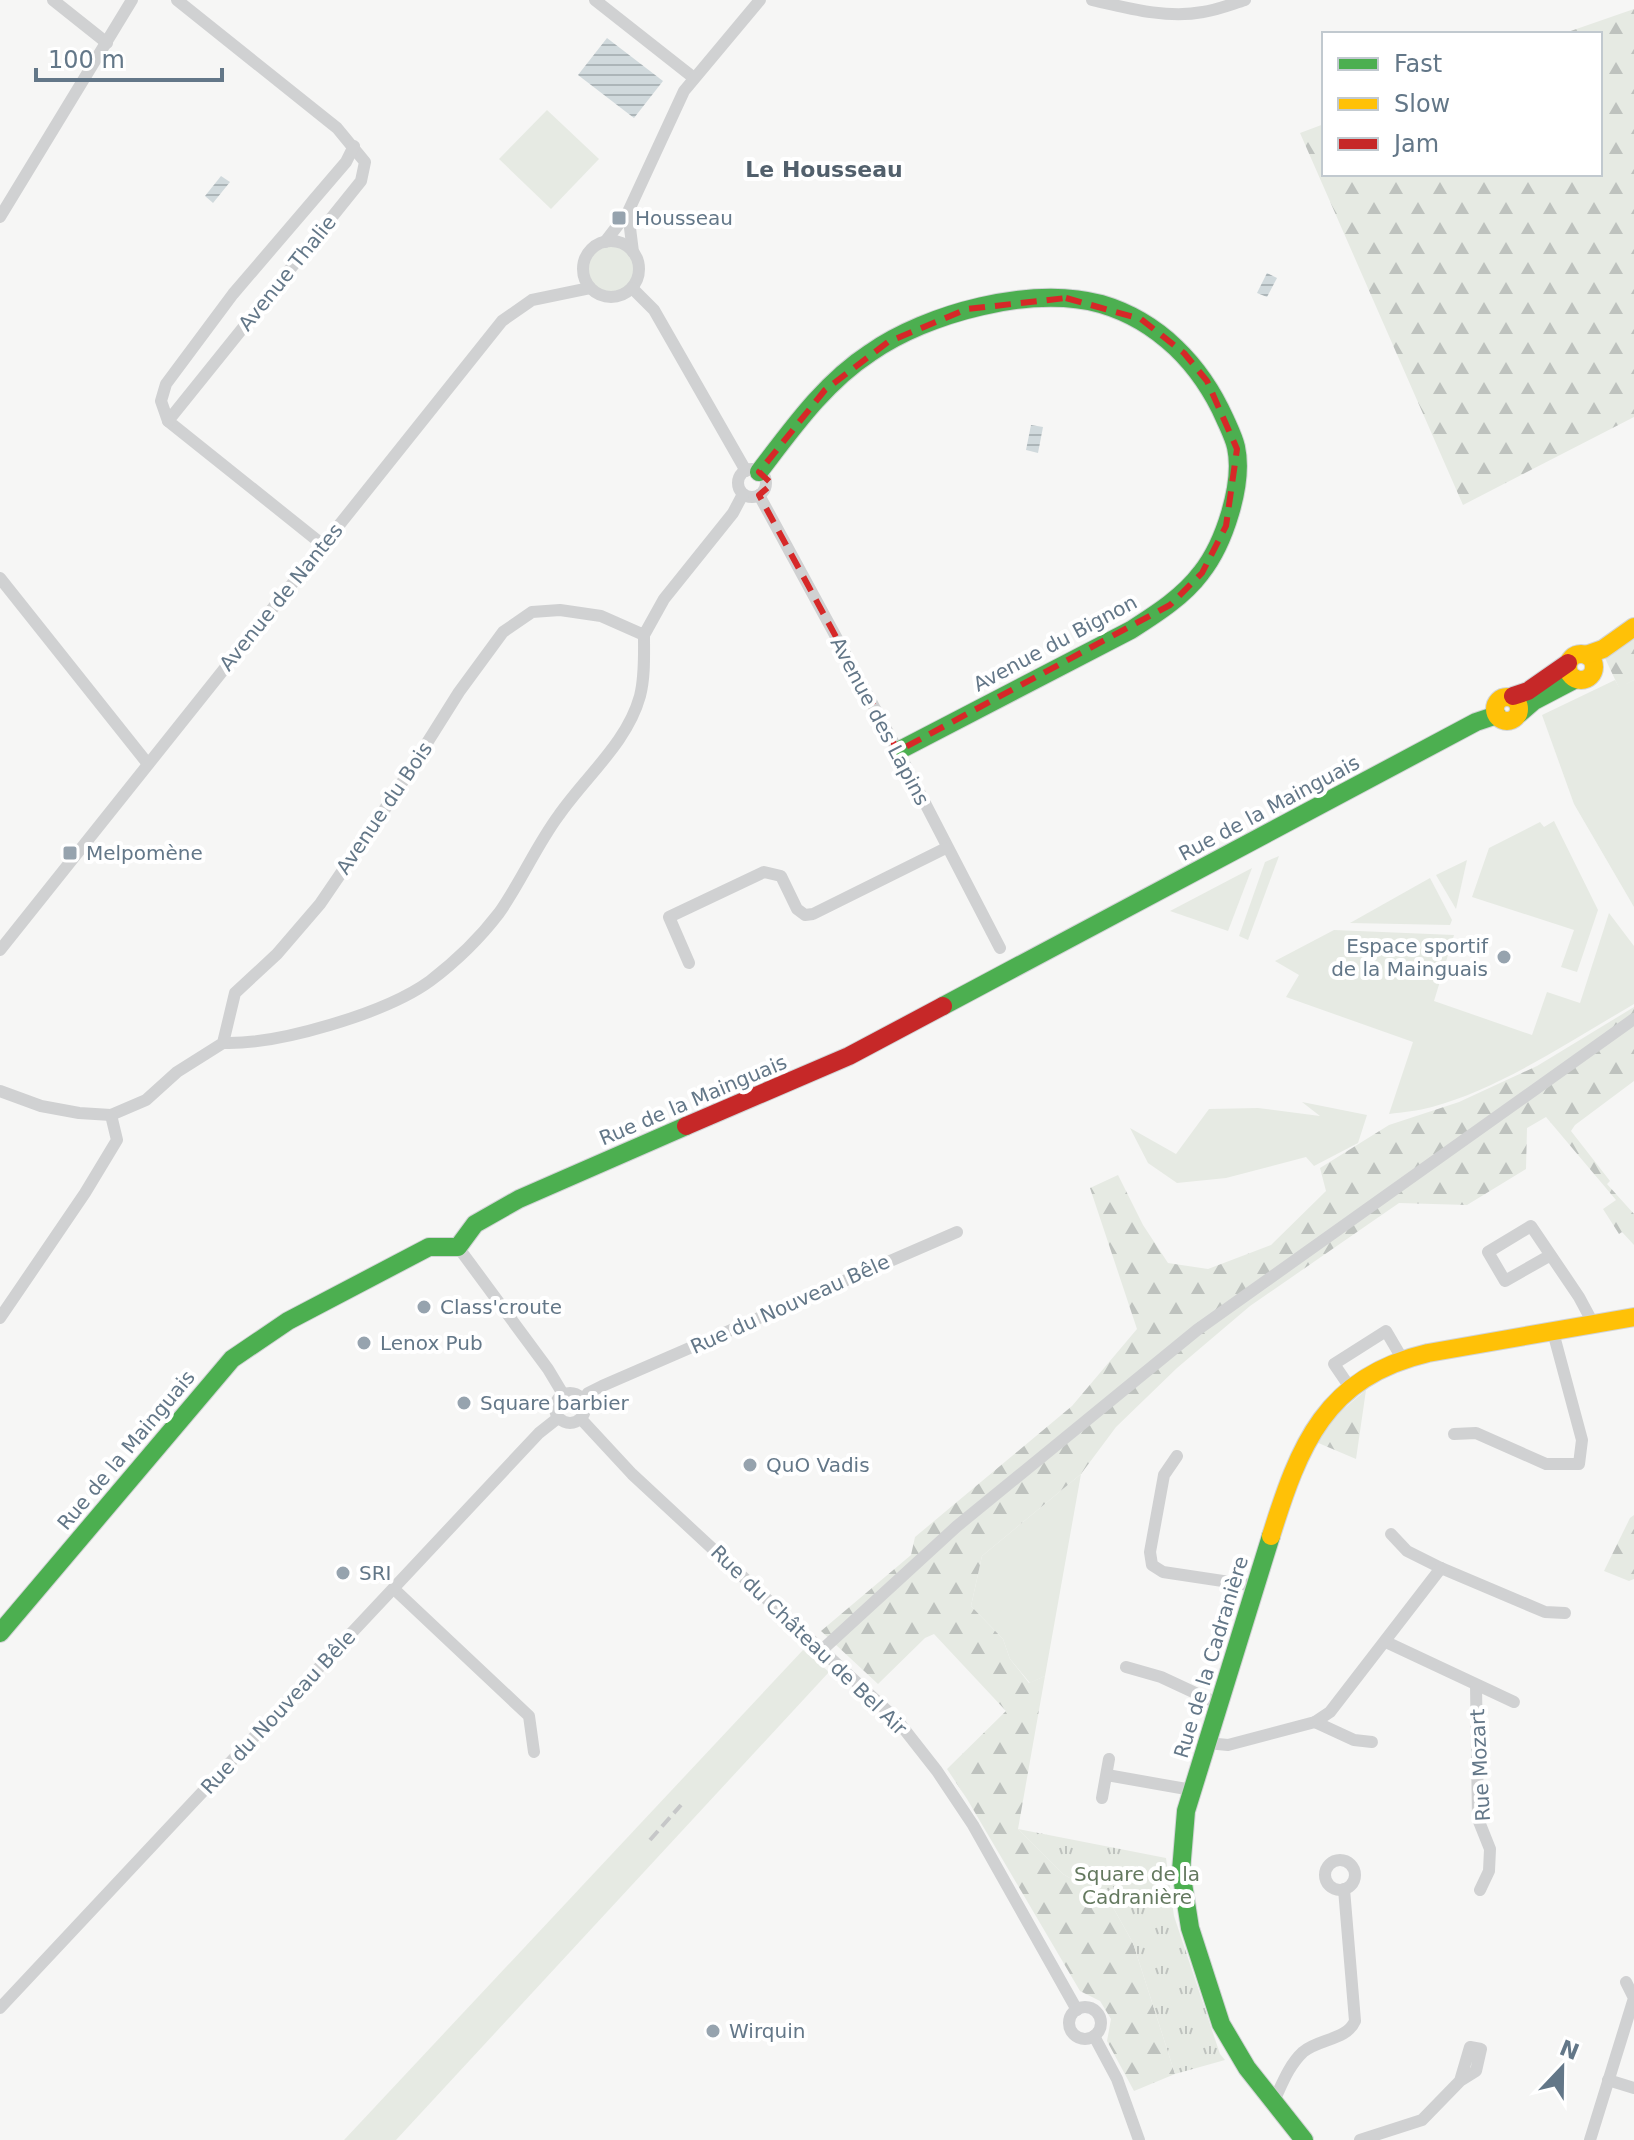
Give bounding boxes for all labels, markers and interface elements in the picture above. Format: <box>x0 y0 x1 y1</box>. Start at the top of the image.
scale bar <box>36 32 222 82</box>
legend <box>1322 32 1602 176</box>
text: 100 m <box>48 46 125 74</box>
text: Fast <box>1394 50 1442 78</box>
text: Slow <box>1394 90 1450 118</box>
text: Jam <box>1392 130 1439 158</box>
district label: Le Housseau <box>745 157 903 182</box>
place label: Housseau <box>635 206 733 230</box>
marker: Housseau <box>610 209 628 227</box>
street label: Avenue Thalie <box>233 211 341 335</box>
street label: Avenue de Nantes <box>214 519 348 675</box>
street label: Avenue du Bignon <box>969 590 1141 696</box>
street label: Avenue des Lapins <box>825 633 935 809</box>
street label: Avenue du Bois <box>331 737 437 879</box>
street label: Rue de la Mainguais <box>1175 750 1363 866</box>
place label: Melpomène <box>86 841 203 865</box>
marker: Melpomène <box>61 844 79 862</box>
place label: Espace sportif de la Mainguais <box>1331 934 1489 981</box>
marker: Espace sportif de la Mainguais <box>1495 948 1513 966</box>
street label: Rue de la Mainguais <box>596 1050 790 1150</box>
street label: Rue du Nouveau Bêle <box>687 1249 893 1359</box>
place label: Class'croute <box>440 1295 562 1319</box>
marker: Class'croute <box>415 1298 433 1316</box>
place label: Lenox Pub <box>380 1331 483 1355</box>
marker: Lenox Pub <box>355 1334 373 1352</box>
street label: Rue de la Mainguais <box>52 1365 200 1535</box>
place label: Square barbier <box>480 1391 629 1415</box>
marker: Square barbier <box>455 1394 473 1412</box>
place label: QuO Vadis <box>766 1453 870 1477</box>
marker: QuO Vadis <box>741 1456 759 1474</box>
street label: Rue du Château de Bel Air <box>706 1540 913 1741</box>
street label: Rue de la Cadranière <box>1169 1553 1253 1761</box>
place label: SRI <box>359 1561 392 1585</box>
marker: SRI <box>334 1564 352 1582</box>
street label: Rue du Nouveau Bêle <box>196 1625 360 1799</box>
street label: Rue Mozart <box>1465 1708 1495 1822</box>
park label: Square de la Cadranière <box>1074 1862 1200 1909</box>
place label: Wirquin <box>729 2019 805 2043</box>
marker: Wirquin <box>704 2022 722 2040</box>
north arrow <box>1522 2028 1602 2108</box>
text: N <box>1556 2035 1583 2065</box>

